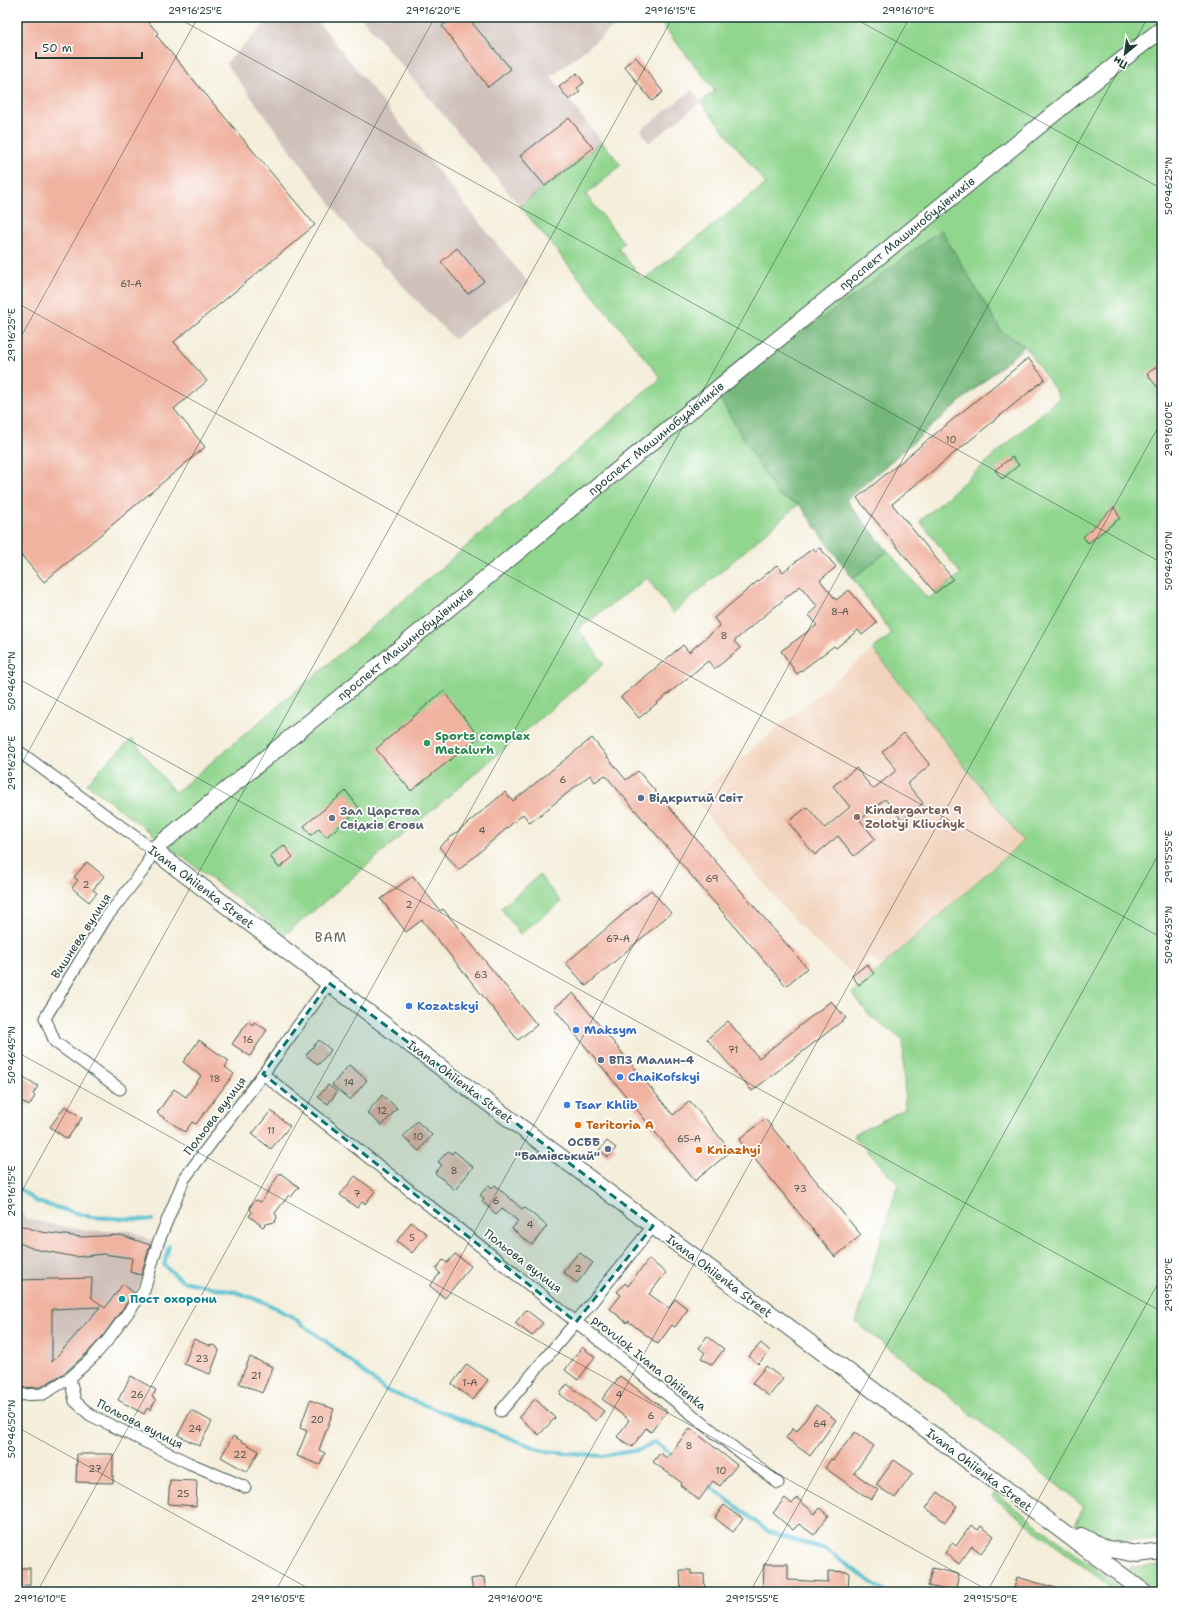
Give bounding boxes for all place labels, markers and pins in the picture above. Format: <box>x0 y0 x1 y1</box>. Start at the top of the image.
place label: Sports complex Metalurh <box>435 728 530 758</box>
marker: Sports complex Metalurh <box>422 738 432 748</box>
place label: Відкритий Світ <box>649 790 744 806</box>
marker: Відкритий Світ <box>636 793 646 803</box>
place label: Kindergarten 9 Zolotyi Kliuchyk <box>865 802 965 832</box>
place label: Зал Царства Свідків Єгови <box>340 803 424 833</box>
marker: Kindergarten 9 Zolotyi Kliuchyk <box>852 812 862 822</box>
marker: Зал Царства Свідків Єгови <box>327 813 337 823</box>
place label: Kozatskyi <box>417 998 479 1014</box>
marker: Kozatskyi <box>404 1001 414 1011</box>
place label: Maksym <box>584 1022 637 1038</box>
marker: Maksym <box>571 1025 581 1035</box>
place label: ВПЗ Малин-4 <box>609 1052 695 1068</box>
marker: ВПЗ Малин-4 <box>596 1055 606 1065</box>
place label: ChaiKofskyi <box>628 1069 700 1085</box>
marker: ChaiKofskyi <box>615 1072 625 1082</box>
place label: Tsar Khlib <box>575 1097 637 1113</box>
marker: Tsar Khlib <box>562 1100 572 1110</box>
place label: Teritoria A <box>586 1117 654 1133</box>
marker: Teritoria A <box>573 1120 583 1130</box>
place label: ОСББ "Бамівський" <box>515 1134 600 1164</box>
place label: Kniazhyi <box>707 1142 761 1158</box>
marker: ОСББ "Бамівський" <box>603 1144 613 1154</box>
marker: Kniazhyi <box>694 1145 704 1155</box>
place label: Пост охорони <box>130 1291 217 1307</box>
marker: Пост охорони <box>117 1294 127 1304</box>

